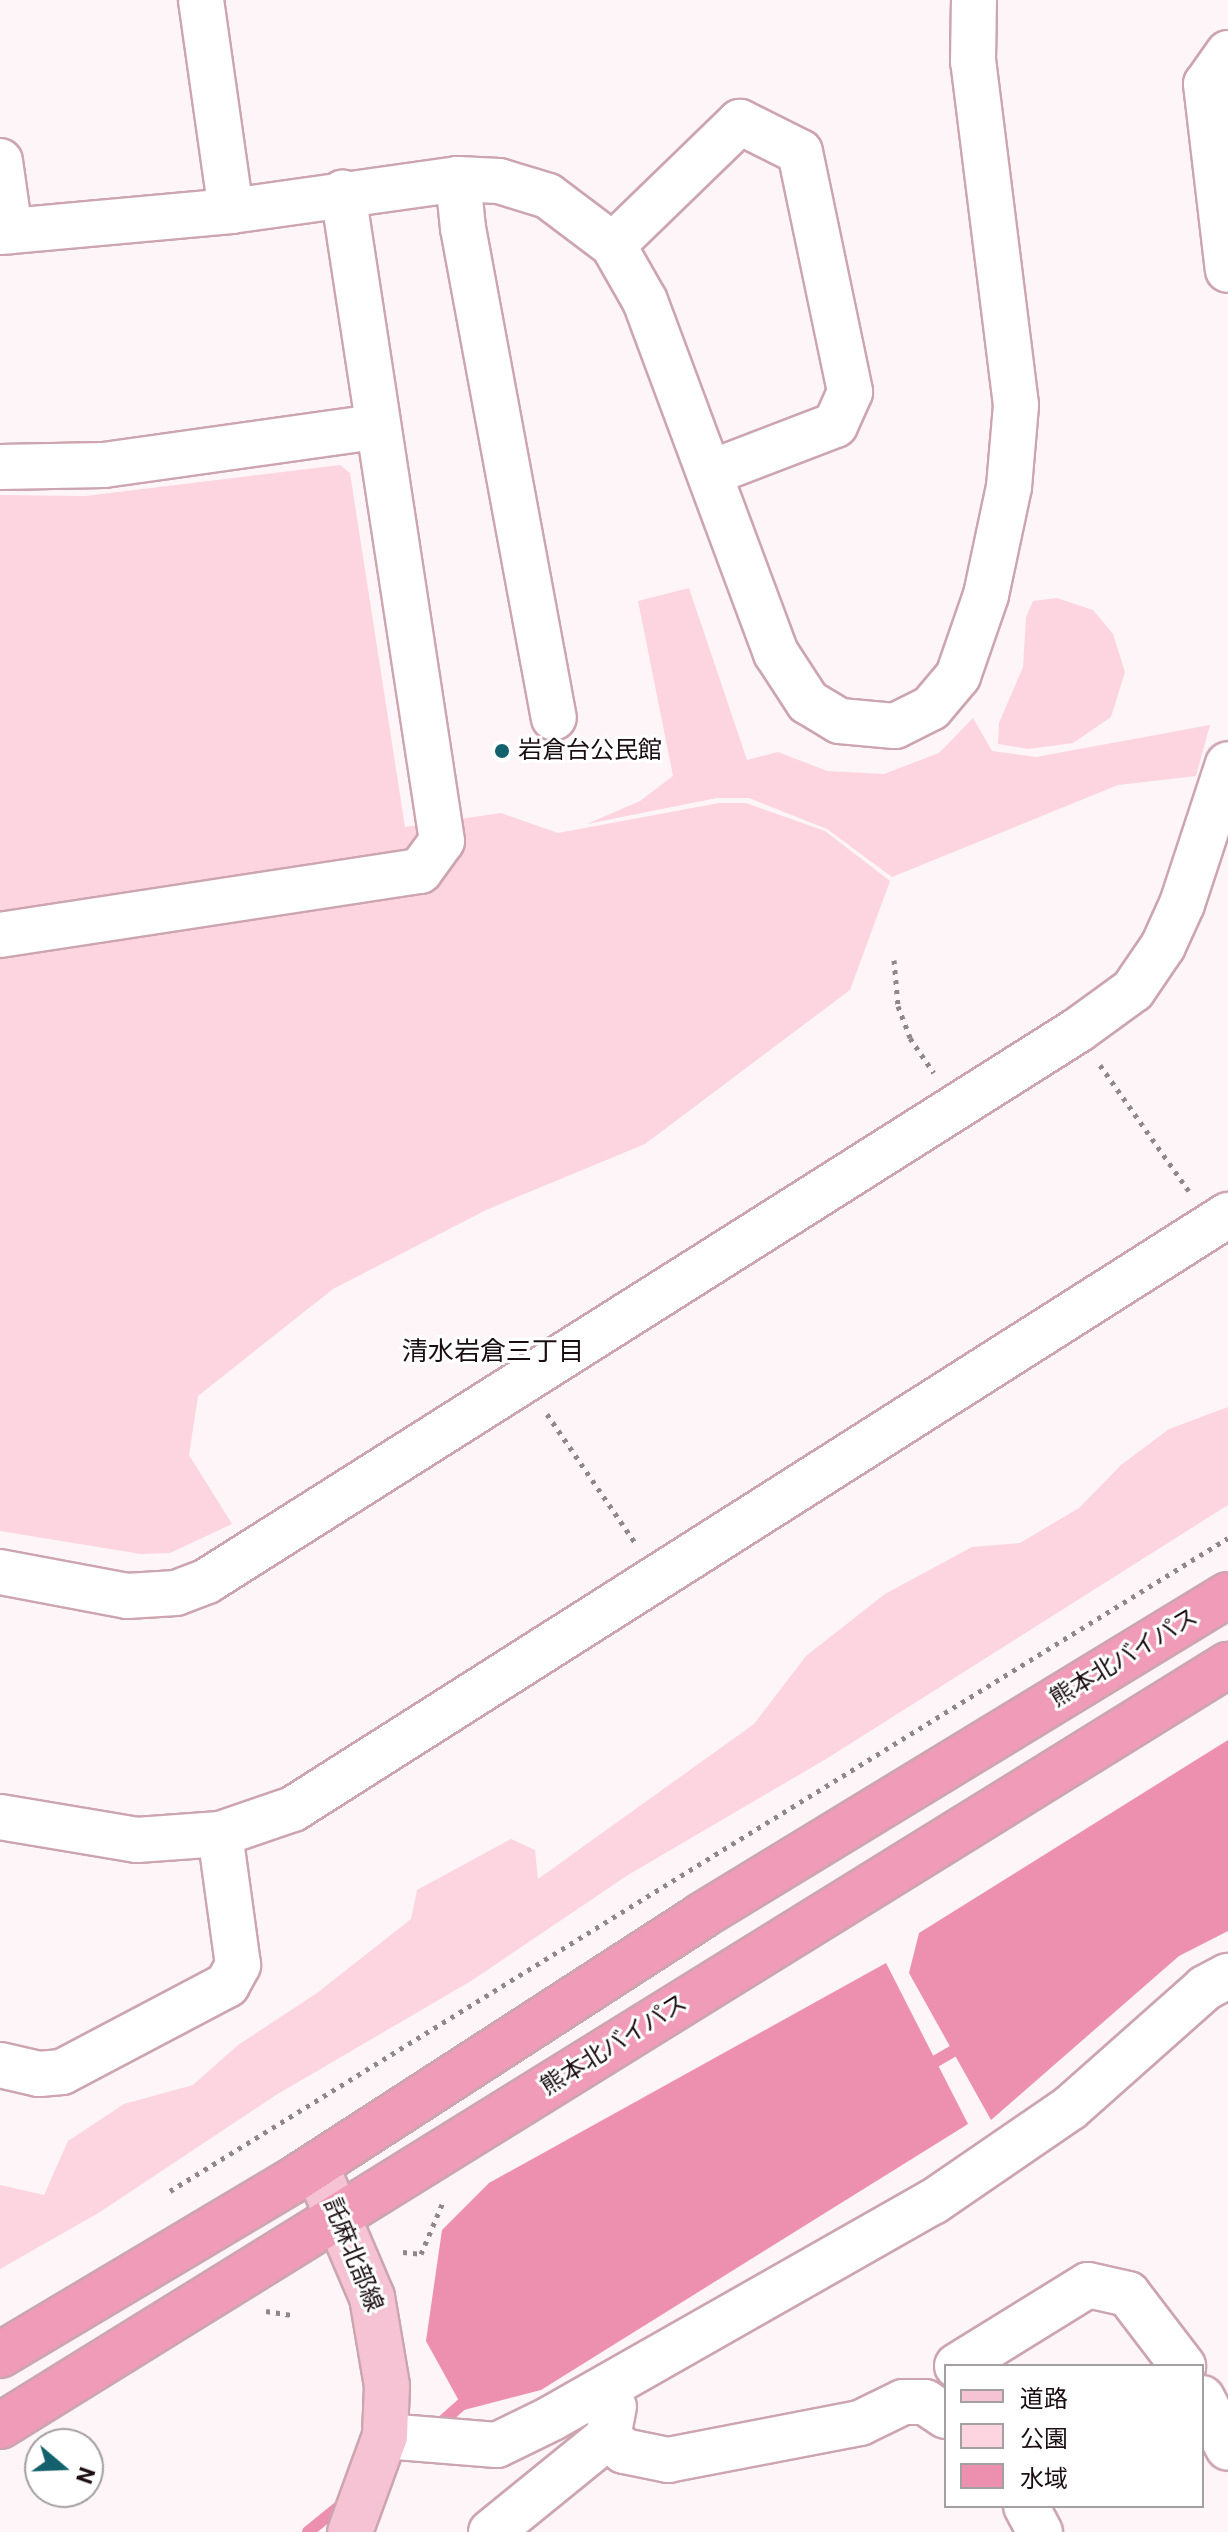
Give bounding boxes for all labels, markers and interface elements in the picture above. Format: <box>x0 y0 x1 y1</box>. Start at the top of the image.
place label: 岩倉台公民館 <box>518 737 662 765</box>
marker: 岩倉台公民館 <box>493 742 511 760</box>
district label: 清水岩倉三丁目 <box>402 1336 584 1368</box>
street label: 熊本北バイパス <box>1045 1602 1203 1714</box>
street label: 熊本北バイパス <box>535 1988 693 2102</box>
street label: 託麻北部線 <box>317 2194 389 2316</box>
legend <box>944 2364 1204 2508</box>
text: 道路 <box>1020 2385 1068 2413</box>
text: 公園 <box>1020 2425 1068 2453</box>
north arrow <box>24 2428 104 2508</box>
text: N <box>71 2464 100 2487</box>
text: 水域 <box>1020 2465 1068 2493</box>

